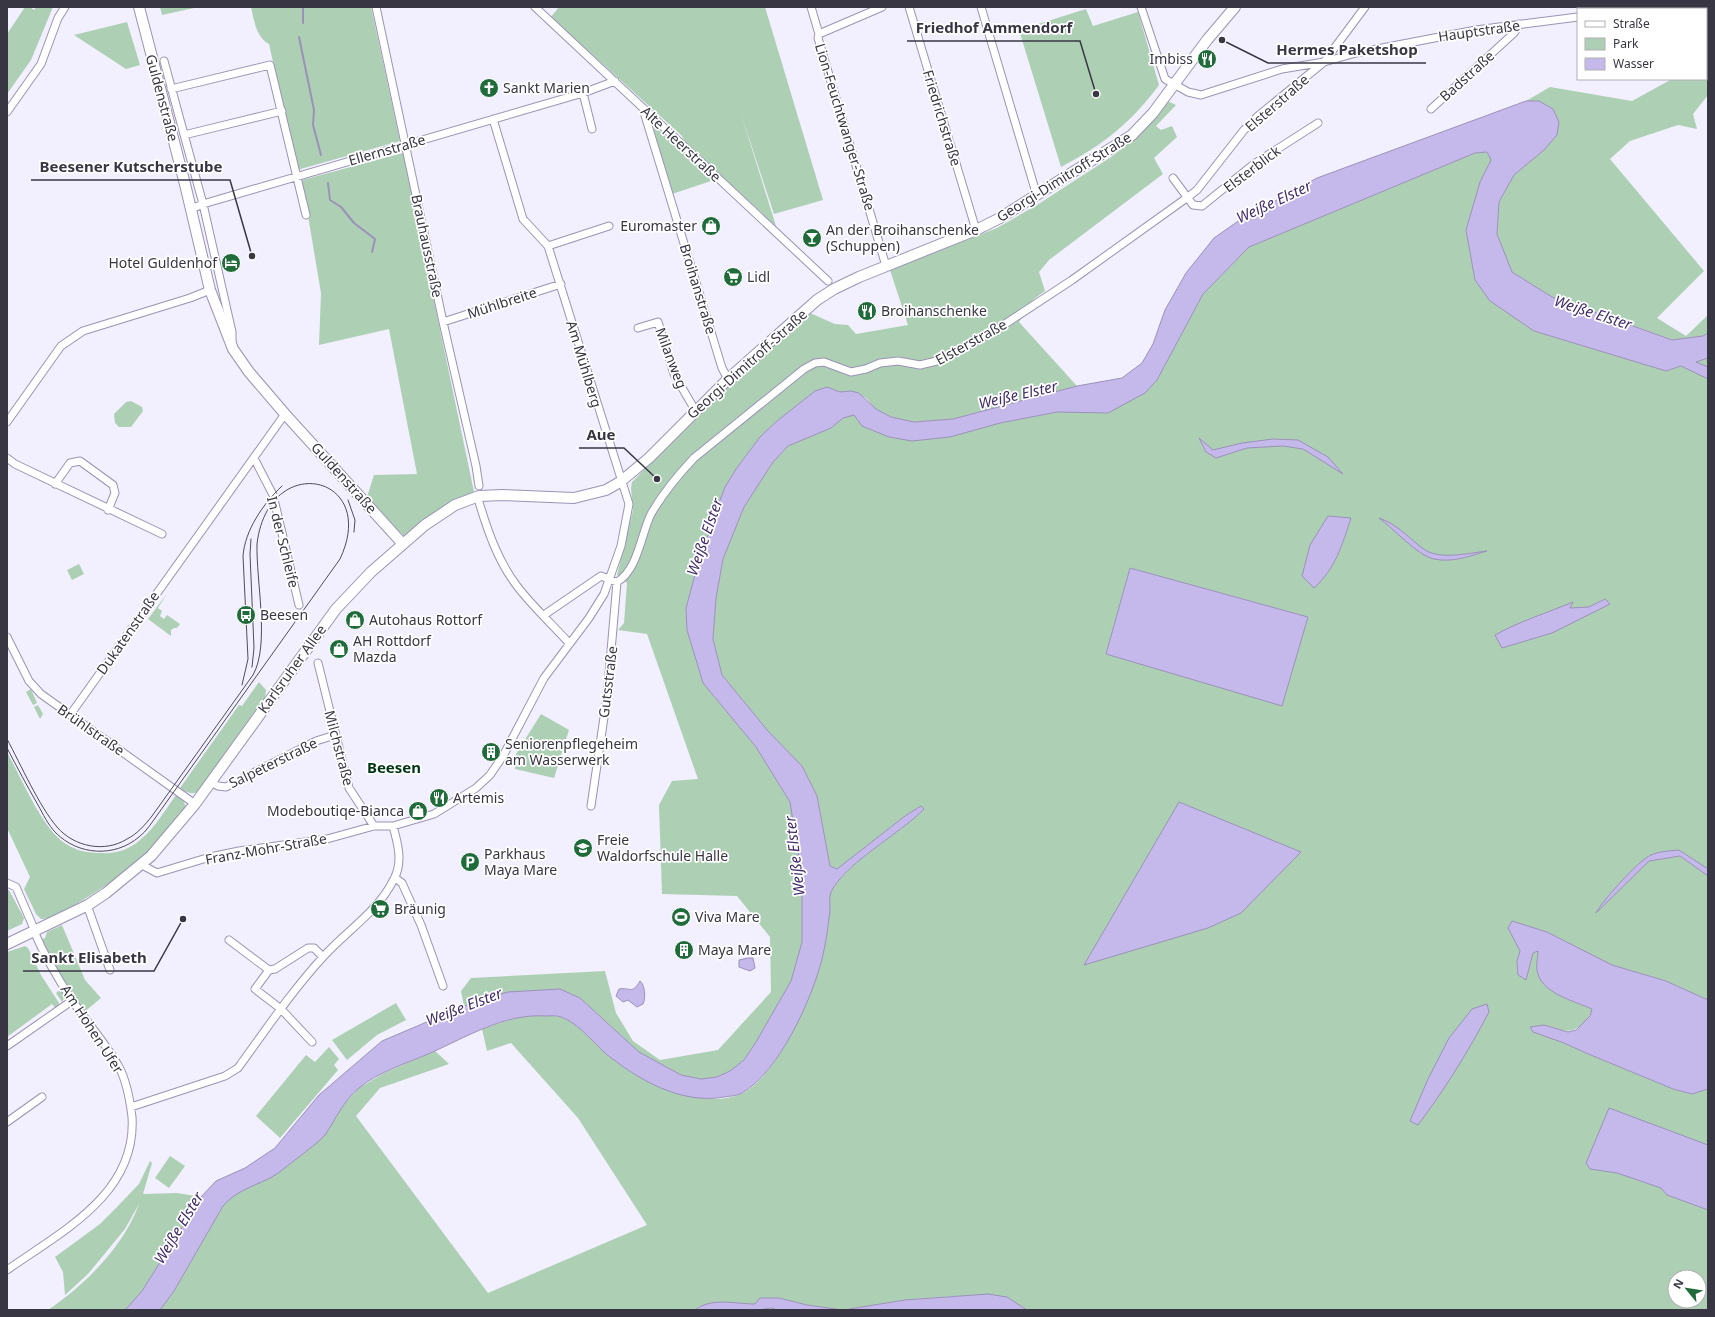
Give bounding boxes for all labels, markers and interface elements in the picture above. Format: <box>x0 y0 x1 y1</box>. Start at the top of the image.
legend <box>1577 8 1707 80</box>
callout: Friedhof Ammendorf <box>907 14 1080 41</box>
street label: Hauptstraße <box>1437 15 1521 46</box>
text: Straße <box>1613 15 1650 32</box>
text: Friedhof Ammendorf <box>916 17 1073 37</box>
text: Park <box>1613 35 1639 52</box>
callout: Hermes Paketshop <box>1268 36 1426 63</box>
text: Hermes Paketshop <box>1276 39 1418 59</box>
street label: Lion-Feuchtwanger-Straße <box>811 41 880 213</box>
street label: Badstraße <box>1435 46 1498 105</box>
restaurant icon: Imbiss <box>1196 48 1218 70</box>
place label: Imbiss <box>1150 49 1193 68</box>
street label: Guldenstraße <box>142 52 183 144</box>
text: Wasser <box>1613 55 1654 72</box>
street label: Friedrichstraße <box>919 67 966 168</box>
street label: Elsterstraße <box>1241 70 1313 136</box>
church icon: Sankt Marien <box>478 77 500 99</box>
place label: Sankt Marien <box>503 78 590 97</box>
street label: Alte Heerstraße <box>637 102 726 186</box>
street label: Georgi-Dimitroff-Straße <box>993 127 1135 226</box>
street label: Ellernstraße <box>346 129 428 170</box>
street label: Elsterblick <box>1219 141 1285 196</box>
callout: Beesener Kutscherstube <box>31 153 230 180</box>
text: Beesener Kutscherstube <box>40 156 222 176</box>
water label: Weiße Elster <box>1233 175 1315 227</box>
street label: Brauhausstraße <box>407 193 448 299</box>
shop icon: Euromaster <box>700 215 722 237</box>
place label: Euromaster <box>620 216 697 235</box>
place label: An der Broihanschenke (Schuppen) <box>826 220 979 255</box>
bar icon: An der Broihanschenke (Schuppen) <box>801 227 823 249</box>
street label: Broihanstraße <box>676 241 721 337</box>
hotel icon: Hotel Guldenhof <box>220 252 242 274</box>
place label: Hotel Guldenhof <box>108 253 218 272</box>
supermarket icon: Lidl <box>722 266 744 288</box>
place label: Lidl <box>747 267 770 286</box>
street label: Mühlbreite <box>465 282 539 323</box>
water label: Weiße Elster <box>1552 290 1636 334</box>
restaurant icon: Broihanschenke <box>856 300 878 322</box>
place label: Broihanschenke <box>881 301 987 320</box>
street label: Georgi-Dimitroff-Straße <box>683 304 811 423</box>
street label: Elsterstraße <box>932 314 1010 369</box>
street label: Am Mühlberg <box>562 318 607 410</box>
street label: Milanweg <box>651 325 692 391</box>
water label: Weiße Elster <box>976 375 1060 413</box>
callout: Aue <box>579 421 624 448</box>
text: Aue <box>586 424 616 444</box>
street label: Guldenstraße <box>307 438 381 517</box>
street label: In der Schleife <box>263 494 304 590</box>
water label: Weiße Elster <box>681 494 727 578</box>
street label: Dukatenstraße <box>92 587 163 678</box>
bus stop icon: Beesen <box>235 604 257 626</box>
place label: Beesen <box>260 605 308 624</box>
shop icon: Autohaus Rottorf <box>344 609 366 631</box>
place label: Autohaus Rottorf <box>369 610 483 629</box>
street label: Karlsruher Allee <box>253 621 330 717</box>
place label: AH Rottdorf Mazda <box>353 631 432 666</box>
shop icon: AH Rottdorf Mazda <box>328 638 350 660</box>
street label: Gutsstraße <box>594 645 621 719</box>
street label: Brühlstraße <box>54 700 129 760</box>
street label: Milchstraße <box>320 708 359 788</box>
street label: Salpeterstraße <box>225 733 320 792</box>
place label: Seniorenpflegeheim am Wasserwerk <box>505 734 638 769</box>
building icon: Seniorenpflegeheim am Wasserwerk <box>480 741 502 763</box>
district label: Beesen <box>367 757 421 777</box>
restaurant icon: Artemis <box>428 787 450 809</box>
place label: Artemis <box>453 788 504 807</box>
shop icon: Modeboutiqe-Bianca <box>407 800 429 822</box>
place label: Modeboutiqe-Bianca <box>267 801 404 820</box>
water label: Weiße Elster <box>779 814 809 897</box>
street label: Franz-Mohr-Straße <box>204 828 328 869</box>
place label: Freie Waldorfschule Halle <box>597 830 728 865</box>
school or university icon: Freie Waldorfschule Halle <box>572 837 594 859</box>
place label: Parkhaus Maya Mare <box>484 844 557 879</box>
parking icon: Parkhaus Maya Mare <box>459 851 481 873</box>
supermarket icon: Bräunig <box>369 898 391 920</box>
place label: Bräunig <box>394 899 446 918</box>
sports icon: Viva Mare <box>670 906 692 928</box>
place label: Viva Mare <box>695 907 760 926</box>
building icon: Maya Mare <box>673 939 695 961</box>
place label: Maya Mare <box>698 940 771 959</box>
callout: Sankt Elisabeth <box>23 944 154 971</box>
text: Sankt Elisabeth <box>31 947 147 967</box>
street label: Am Hohen Ufer <box>57 981 128 1077</box>
water label: Weiße Elster <box>422 982 506 1030</box>
water label: Weiße Elster <box>149 1187 208 1267</box>
north arrow <box>1667 1269 1707 1309</box>
text: N <box>1669 1276 1687 1291</box>

